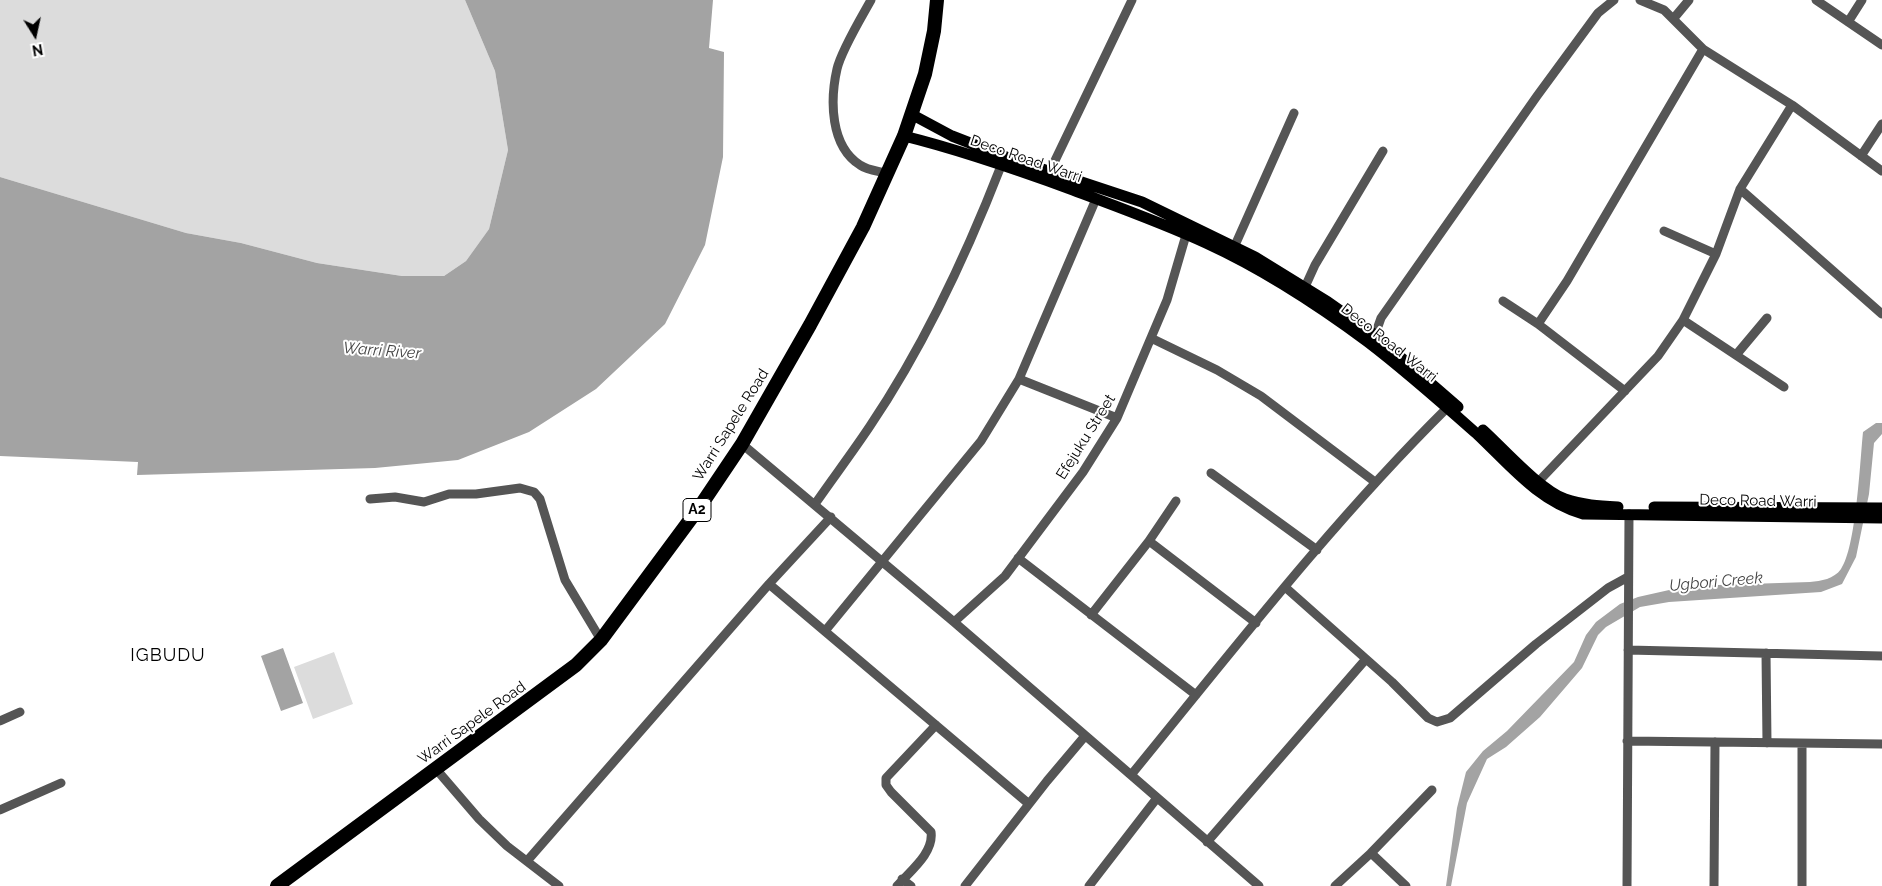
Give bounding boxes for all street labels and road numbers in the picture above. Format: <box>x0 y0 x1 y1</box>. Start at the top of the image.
street label: Deco Road Warri <box>968 131 1084 187</box>
street label: Deco Road Warri <box>1337 300 1441 386</box>
street label: Warri Sapele Road <box>689 366 773 484</box>
street label: Efejuku Street <box>1053 391 1119 483</box>
street label: Deco Road Warri <box>1699 491 1817 511</box>
road number: A2 <box>683 498 711 522</box>
street label: Warri Sapele Road <box>415 678 529 768</box>

